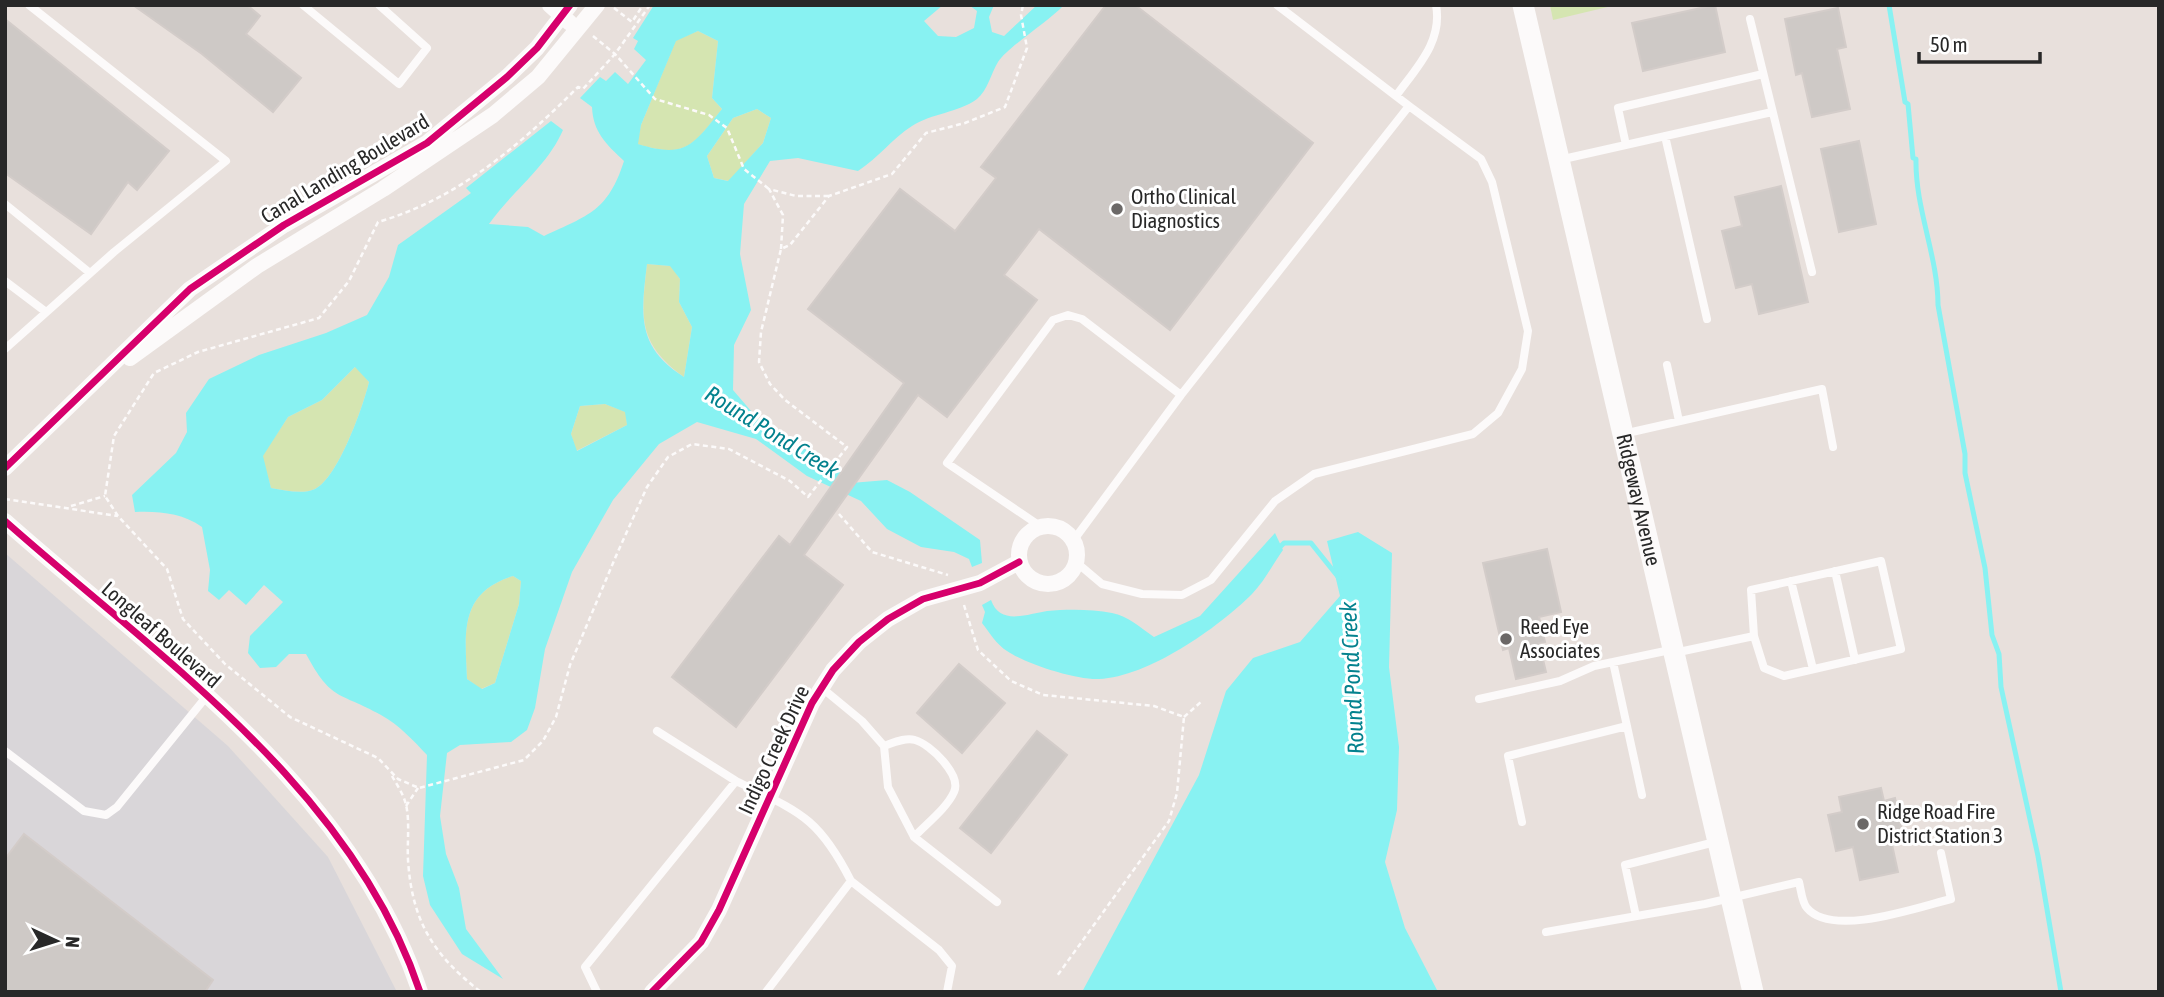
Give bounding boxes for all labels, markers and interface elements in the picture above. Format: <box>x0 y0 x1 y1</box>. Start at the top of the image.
scale bar <box>1919 21 2040 65</box>
text: 50 m <box>1930 32 1968 56</box>
street label: Canal Landing Boulevard <box>256 109 433 228</box>
place label: Ortho Clinical Diagnostics <box>1131 184 1237 232</box>
marker: Ortho Clinical Diagnostics <box>1109 201 1125 217</box>
water label: Round Pond Creek <box>700 381 844 484</box>
street label: Ridgeway Avenue <box>1612 431 1666 568</box>
street label: Longleaf Boulevard <box>97 576 226 692</box>
water label: Round Pond Creek <box>1335 600 1369 755</box>
place label: Reed Eye Associates <box>1520 614 1600 662</box>
marker: Reed Eye Associates <box>1498 631 1514 647</box>
street label: Indigo Creek Drive <box>733 681 813 818</box>
place label: Ridge Road Fire District Station 3 <box>1877 799 2003 847</box>
marker: Ridge Road Fire District Station 3 <box>1855 816 1871 832</box>
north arrow <box>21 906 91 976</box>
text: N <box>62 936 84 949</box>

